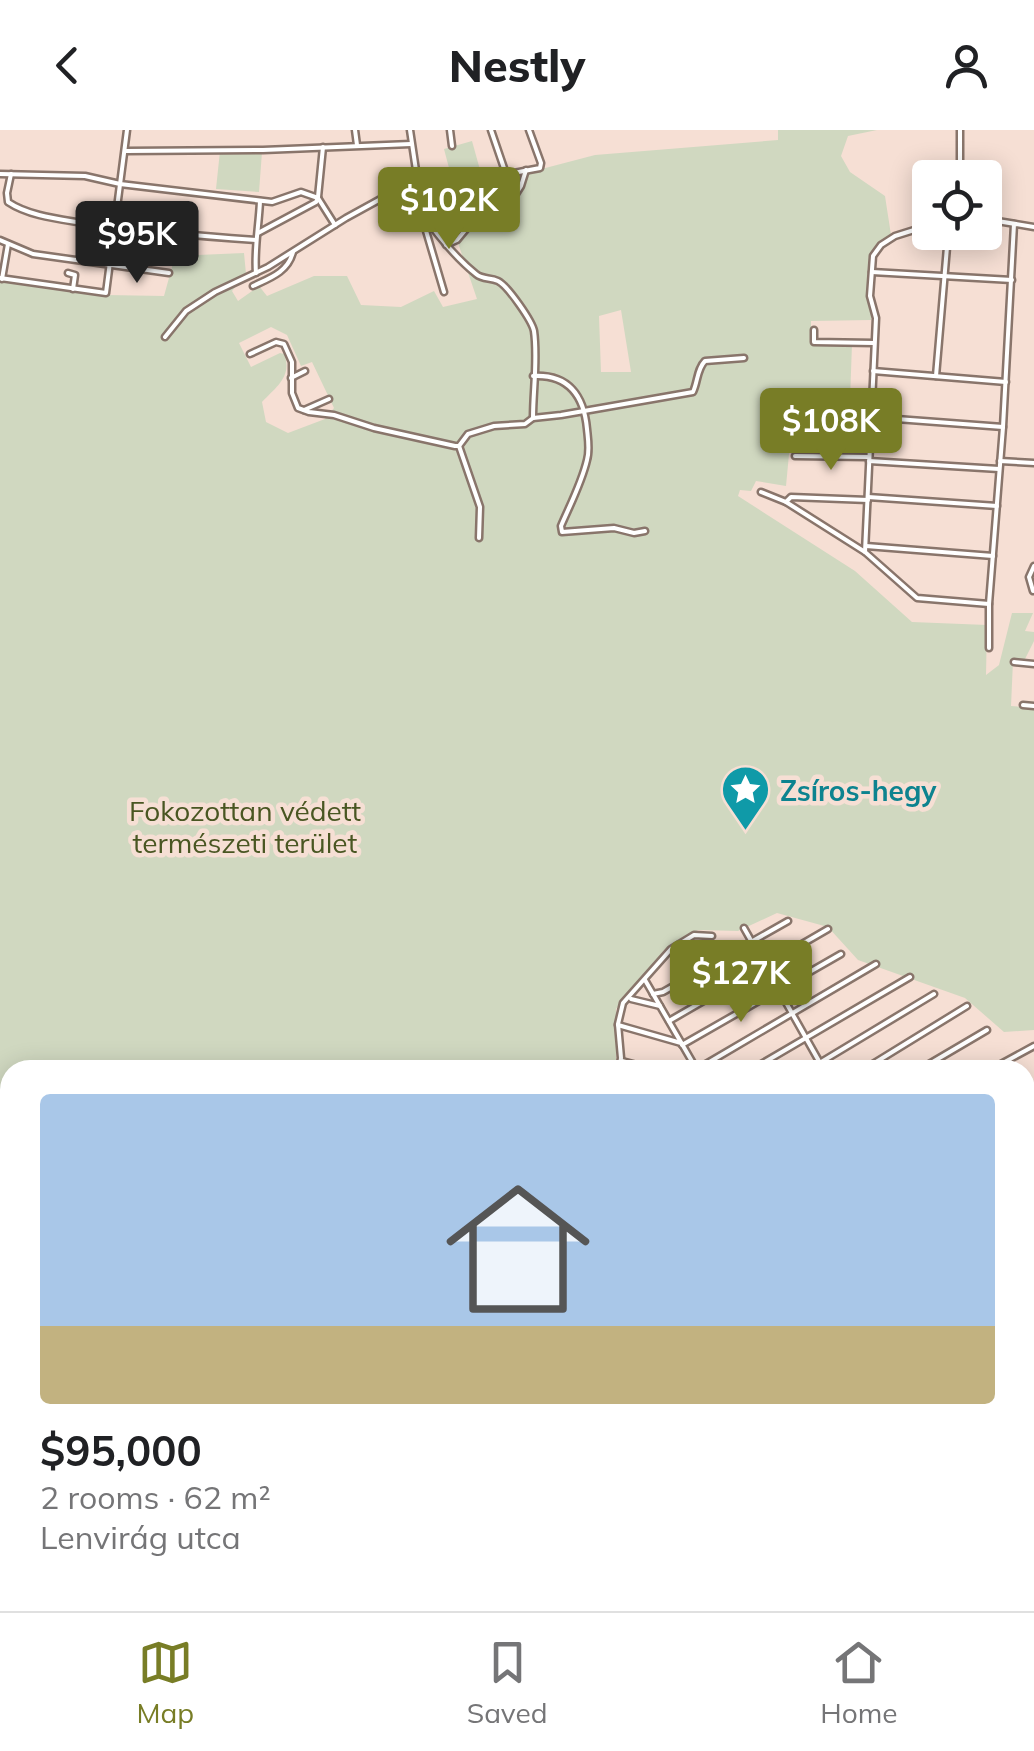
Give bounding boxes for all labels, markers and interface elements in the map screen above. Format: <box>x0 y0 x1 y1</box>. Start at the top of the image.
text: Nestly <box>449 37 585 93</box>
icon: back <box>40 38 95 93</box>
icon: person <box>939 38 994 93</box>
map controls <box>912 160 1002 250</box>
button: locate <box>912 160 1002 250</box>
pin: $102K <box>379 167 519 252</box>
text: $102K <box>400 179 498 219</box>
pin: $95K <box>78 201 196 286</box>
text: $95K <box>98 213 176 253</box>
pin: $108K <box>761 388 901 473</box>
text: $108K <box>782 400 880 440</box>
place icon: Zsíros-hegy <box>719 764 771 832</box>
place label: Zsíros-hegy <box>780 773 937 808</box>
park label: Fokozottan védett természeti terület <box>129 793 361 860</box>
pin: $127K <box>671 940 811 1025</box>
text: $127K <box>692 952 790 992</box>
icon: home <box>428 1159 608 1339</box>
text: $95,000 <box>40 1424 202 1477</box>
text: 2 rooms · 62 m² <box>40 1477 271 1517</box>
text: Lenvirág utca <box>40 1517 241 1557</box>
tab: Map <box>136 1635 194 1730</box>
tab: Saved <box>467 1635 548 1730</box>
tab: Home <box>820 1635 898 1730</box>

